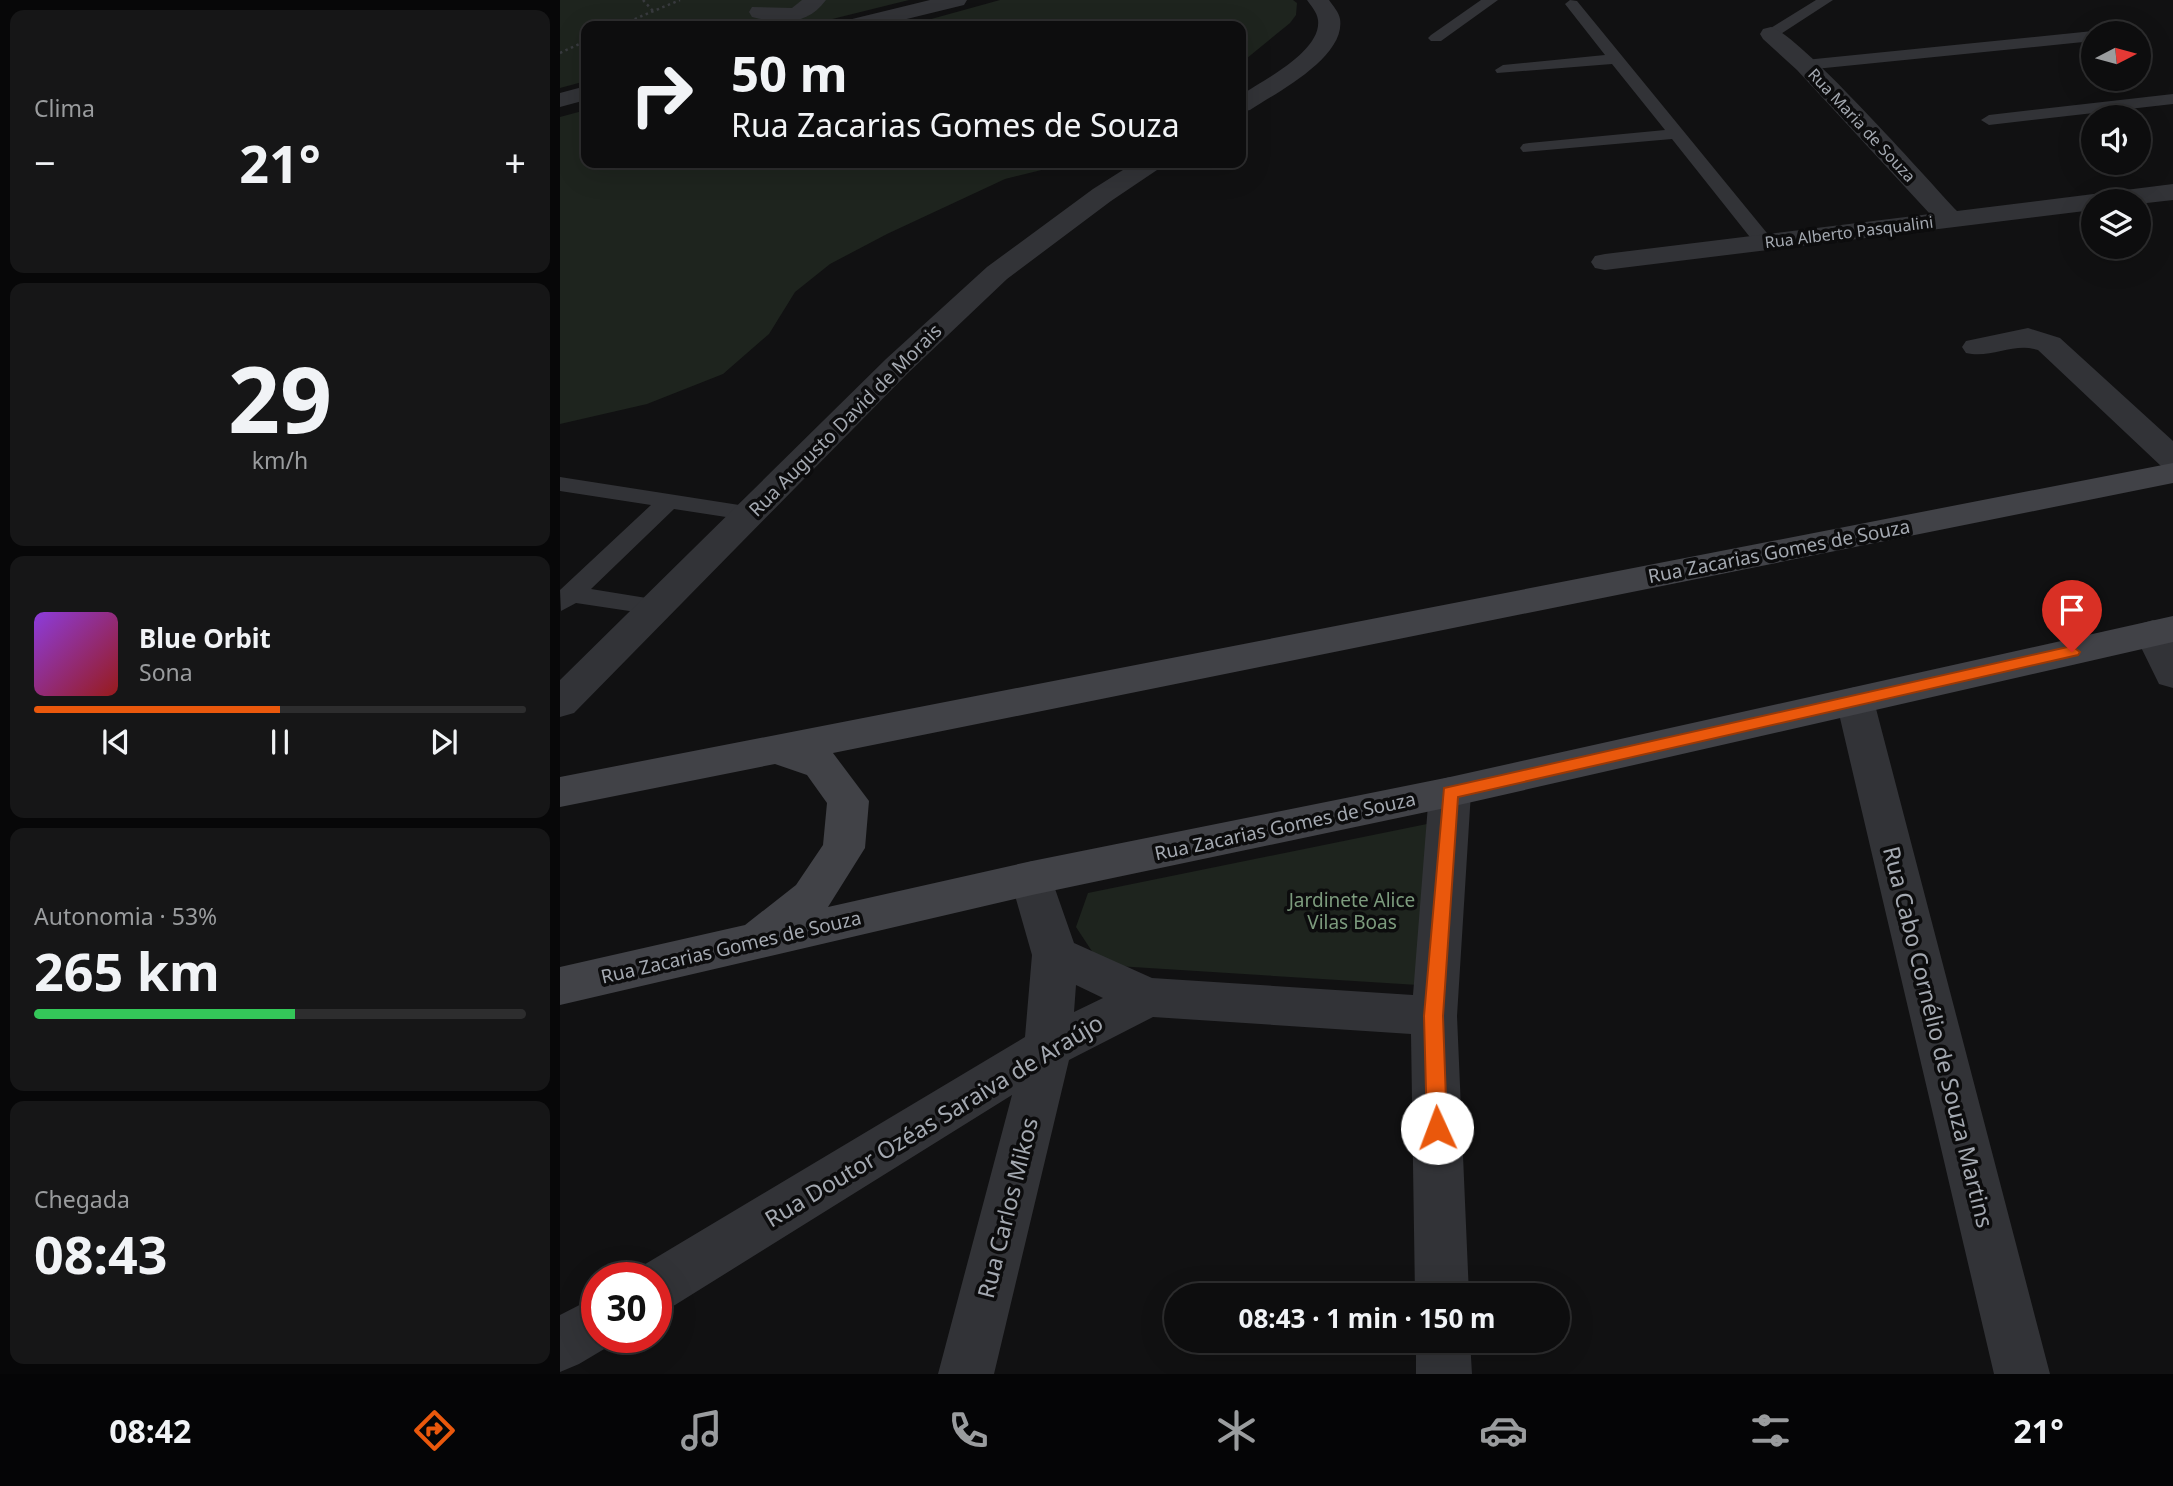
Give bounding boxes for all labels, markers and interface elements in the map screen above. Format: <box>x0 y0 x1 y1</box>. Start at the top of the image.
north arrow <box>2081 21 2151 91</box>
map controls <box>2081 21 2151 259</box>
text: 50 m <box>731 40 848 106</box>
icon: right <box>616 49 707 140</box>
street label: Rua Maria de Souza <box>1803 63 1921 187</box>
text: Clima <box>34 92 95 124</box>
text: Rua Zacarias Gomes de Souza <box>731 103 1180 146</box>
button: sound <box>2081 105 2151 175</box>
text: 21° <box>239 127 321 198</box>
text: − <box>34 136 56 188</box>
text: + <box>504 136 526 188</box>
button: layers <box>2081 189 2151 259</box>
street label: Rua Alberto Pasqualini <box>1763 211 1935 253</box>
street label: Rua Augusto David de Morais <box>743 318 947 522</box>
text: 29 <box>228 336 332 460</box>
text: km/h <box>252 444 308 476</box>
street label: Rua Zacarias Gomes de Souza <box>1646 513 1912 589</box>
pin <box>2042 580 2102 652</box>
icon: arrive <box>2053 591 2091 629</box>
text: Blue Orbit <box>139 620 271 656</box>
text: Sona <box>139 656 193 688</box>
icon: previous <box>97 723 135 761</box>
icon: pause <box>261 723 299 761</box>
icon: next <box>425 723 463 761</box>
street label: Rua Zacarias Gomes de Souza <box>1152 786 1418 866</box>
street label: Rua Cabo Cornélio de Souza Martins <box>1876 843 2002 1231</box>
park label: Jardinete Alice Vilas Boas <box>1287 887 1415 935</box>
text: Autonomia · 53% <box>34 900 217 932</box>
street label: Rua Zacarias Gomes de Souza <box>598 904 864 990</box>
text: 265 km <box>34 935 220 1006</box>
street label: Rua Doutor Ozéas Saraiva de Araújo <box>758 1006 1109 1234</box>
position arrow <box>1400 1091 1474 1165</box>
street label: Rua Carlos Mikos <box>969 1114 1045 1301</box>
text: Chegada <box>34 1183 130 1215</box>
text: 08:43 <box>34 1218 168 1289</box>
speed limit sign: 30 <box>581 1262 672 1353</box>
text: 08:43 · 1 min · 150 m <box>1239 1300 1495 1336</box>
icon: directions <box>410 1406 459 1455</box>
icon: music <box>677 1406 726 1455</box>
icon: phone <box>944 1406 993 1455</box>
icon: climate <box>1212 1406 1261 1455</box>
icon: car <box>1479 1406 1528 1455</box>
icon: filters <box>1746 1406 1795 1455</box>
text: 08:42 <box>109 1409 191 1452</box>
text: 21° <box>2014 1409 2064 1452</box>

